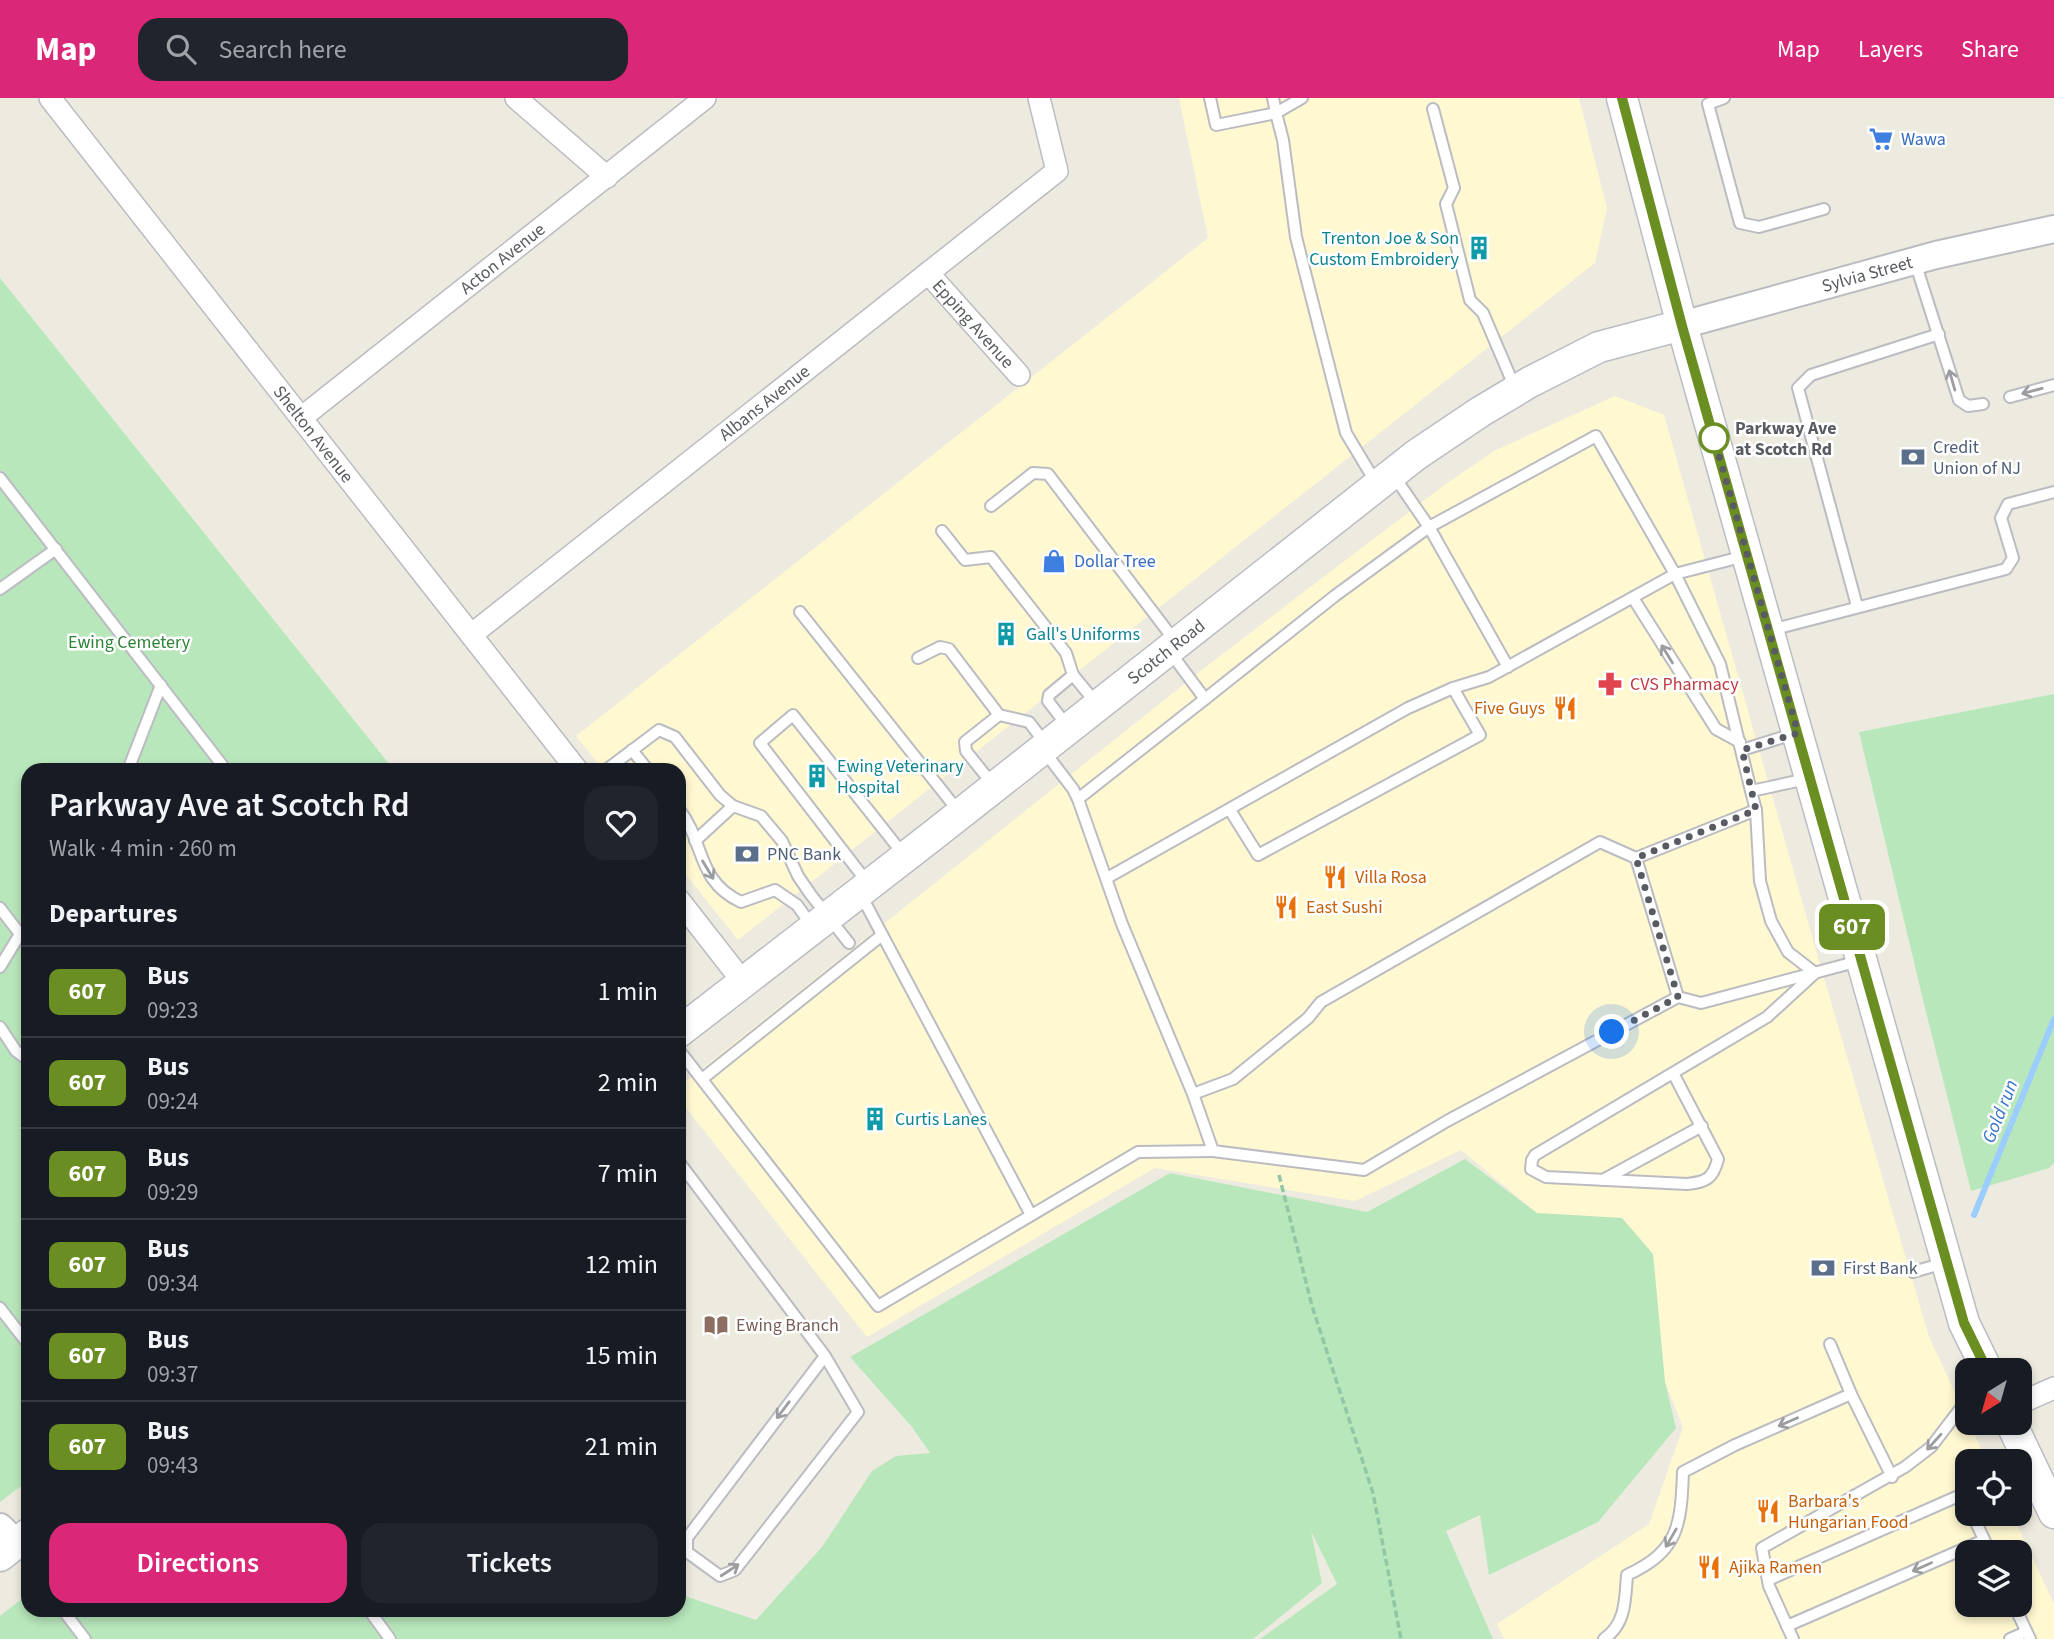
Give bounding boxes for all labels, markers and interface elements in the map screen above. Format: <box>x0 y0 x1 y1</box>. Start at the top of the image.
search box <box>138 18 628 81</box>
text: Map <box>35 26 96 73</box>
icon: search <box>162 30 200 68</box>
text: Search here <box>218 31 347 68</box>
text: Map <box>1777 32 1820 67</box>
text: Layers <box>1858 32 1923 67</box>
text: Share <box>1961 32 2019 67</box>
supermarket icon: Wawa <box>1867 125 1895 153</box>
place label: Wawa <box>1901 127 1946 152</box>
street label: Acton Avenue <box>455 217 551 300</box>
place label: Trenton Joe & Son Custom Embroidery <box>1309 226 1460 272</box>
building icon: Trenton Joe & Son Custom Embroidery <box>1465 234 1493 262</box>
street label: Sylvia Street <box>1819 250 1916 299</box>
street label: Epping Avenue <box>926 274 1020 374</box>
street label: Albans Avenue <box>714 359 815 447</box>
one-way arrow <box>1945 369 1958 391</box>
street label: Shelton Avenue <box>267 380 359 488</box>
one-way arrow <box>2021 385 2043 398</box>
place label: Parkway Ave at Scotch Rd <box>1735 416 1837 462</box>
marker: Parkway Ave at Scotch Rd <box>1699 423 1729 453</box>
place label: Credit Union of NJ <box>1933 435 2021 481</box>
bank icon: Credit Union of NJ <box>1899 443 1927 471</box>
shop icon: Dollar Tree <box>1040 547 1068 575</box>
place label: Dollar Tree <box>1074 549 1156 574</box>
street label: Scotch Road <box>1122 614 1211 691</box>
building icon: Gall's Uniforms <box>992 620 1020 648</box>
place label: Gall's Uniforms <box>1026 622 1140 647</box>
park label: Ewing Cemetery <box>68 630 191 655</box>
one-way arrow <box>1659 645 1674 664</box>
pharmacy icon: CVS Pharmacy <box>1596 670 1624 698</box>
place label: CVS Pharmacy <box>1630 672 1739 697</box>
restaurant icon: Five Guys <box>1551 694 1579 722</box>
place label: Five Guys <box>1474 696 1545 721</box>
place label: Ewing Veterinary Hospital <box>837 754 964 800</box>
building icon: Ewing Veterinary Hospital <box>803 762 831 790</box>
text: Parkway Ave at Scotch Rd <box>49 782 410 829</box>
button: heart <box>584 786 658 860</box>
text: Walk · 4 min · 260 m <box>49 832 237 865</box>
bank icon: PNC Bank <box>733 840 761 868</box>
place label: PNC Bank <box>767 842 841 867</box>
one-way arrow <box>701 860 715 880</box>
restaurant icon: Villa Rosa <box>1321 863 1349 891</box>
place label: Villa Rosa <box>1355 865 1427 890</box>
restaurant icon: East Sushi <box>1272 893 1300 921</box>
text: Departures <box>49 895 177 932</box>
place label: East Sushi <box>1306 895 1383 920</box>
line badge: 607 <box>1812 904 1892 950</box>
text: 607 <box>1833 909 1871 944</box>
text: Bus <box>147 957 189 994</box>
text: 1 min <box>598 973 658 1010</box>
text: 607 <box>68 974 107 1009</box>
text: 09:23 <box>147 994 198 1027</box>
your location <box>1594 1014 1629 1049</box>
text: Bus <box>147 1048 189 1085</box>
text: 2 min <box>598 1064 658 1101</box>
text: 607 <box>68 1065 107 1100</box>
water label: Gold run <box>1976 1076 2025 1147</box>
text: 09:24 <box>147 1085 198 1118</box>
building icon: Curtis Lanes <box>861 1105 889 1133</box>
place label: Curtis Lanes <box>895 1107 987 1132</box>
text: Bus <box>147 1139 189 1176</box>
text: 7 min <box>598 1155 658 1192</box>
text: 607 <box>68 1156 107 1191</box>
text: 09:29 <box>147 1176 198 1209</box>
text: Bus <box>147 1230 189 1267</box>
text: 12 min <box>585 1246 658 1283</box>
text: 607 <box>68 1247 107 1282</box>
bank icon: First Bank <box>1809 1254 1837 1282</box>
place label: First Bank <box>1843 1256 1918 1281</box>
text: 09:34 <box>147 1267 198 1300</box>
library icon: Ewing Branch <box>702 1311 730 1339</box>
place label: Ewing Branch <box>736 1313 839 1338</box>
text: Bus <box>147 1321 189 1358</box>
text: 15 min <box>585 1337 658 1374</box>
text: 607 <box>68 1338 107 1373</box>
text: 09:37 <box>147 1358 198 1391</box>
north arrow <box>1955 1358 2032 1435</box>
map controls <box>1955 1358 2032 1617</box>
one-way arrow <box>776 1401 791 1419</box>
text: Bus <box>147 1412 189 1449</box>
one-way arrow <box>1778 1416 1799 1429</box>
text: 21 min <box>585 1428 658 1465</box>
text: 607 <box>68 1429 107 1464</box>
one-way arrow <box>1925 1433 1942 1450</box>
text: 09:43 <box>147 1449 198 1482</box>
button: locate <box>1955 1449 2032 1526</box>
place label: Barbara's Hungarian Food <box>1788 1489 1909 1535</box>
restaurant icon: Barbara's Hungarian Food <box>1754 1497 1782 1525</box>
button: Directions <box>49 1523 347 1603</box>
button: Tickets <box>361 1523 658 1603</box>
one-way arrow <box>1664 1528 1678 1548</box>
button: layers <box>1955 1540 2032 1617</box>
restaurant icon: Ajika Ramen <box>1695 1553 1723 1581</box>
place label: Ajika Ramen <box>1729 1555 1822 1580</box>
one-way arrow <box>1911 1561 1933 1574</box>
one-way arrow <box>720 1562 739 1577</box>

